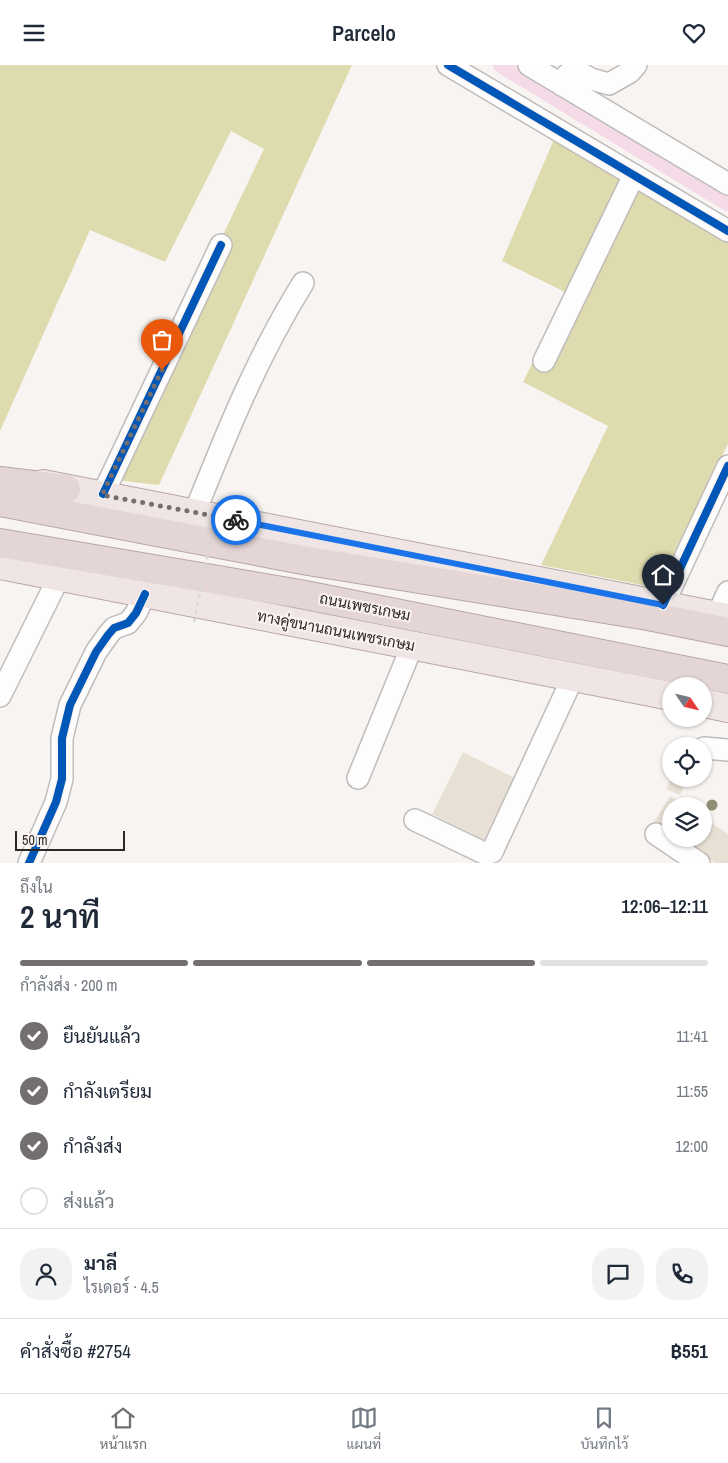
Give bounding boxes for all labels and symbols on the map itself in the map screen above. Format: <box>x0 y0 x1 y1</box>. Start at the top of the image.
pin <box>141 319 183 370</box>
courier <box>211 495 261 545</box>
pin <box>642 554 684 605</box>
street label: ถนนเพชรเกษม <box>318 587 412 626</box>
street label: ทางคู่ขนานถนนเพชรเกษม <box>255 605 417 656</box>
north arrow <box>662 677 712 727</box>
scale bar <box>15 828 125 851</box>

